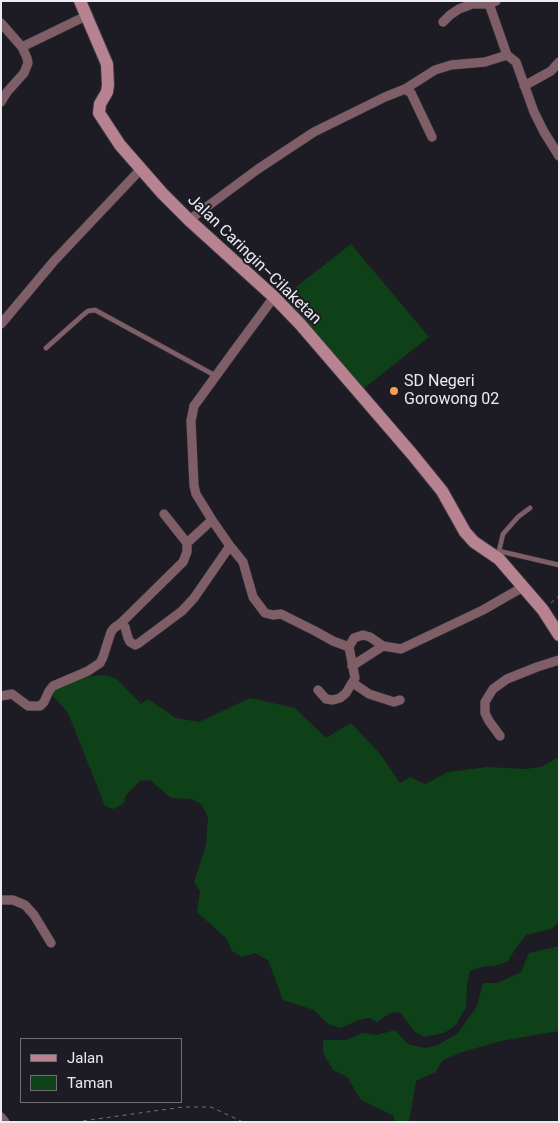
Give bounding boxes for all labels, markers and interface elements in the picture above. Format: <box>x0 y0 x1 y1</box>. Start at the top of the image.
street label: Jalan Caringin–Cilaketan <box>183 191 325 329</box>
place label: SD Negeri Gorowong 02 <box>404 372 499 410</box>
marker: SD Negeri Gorowong 02 <box>388 385 400 397</box>
legend <box>20 1038 182 1103</box>
text: Jalan <box>67 1049 104 1067</box>
text: Taman <box>67 1074 113 1092</box>

